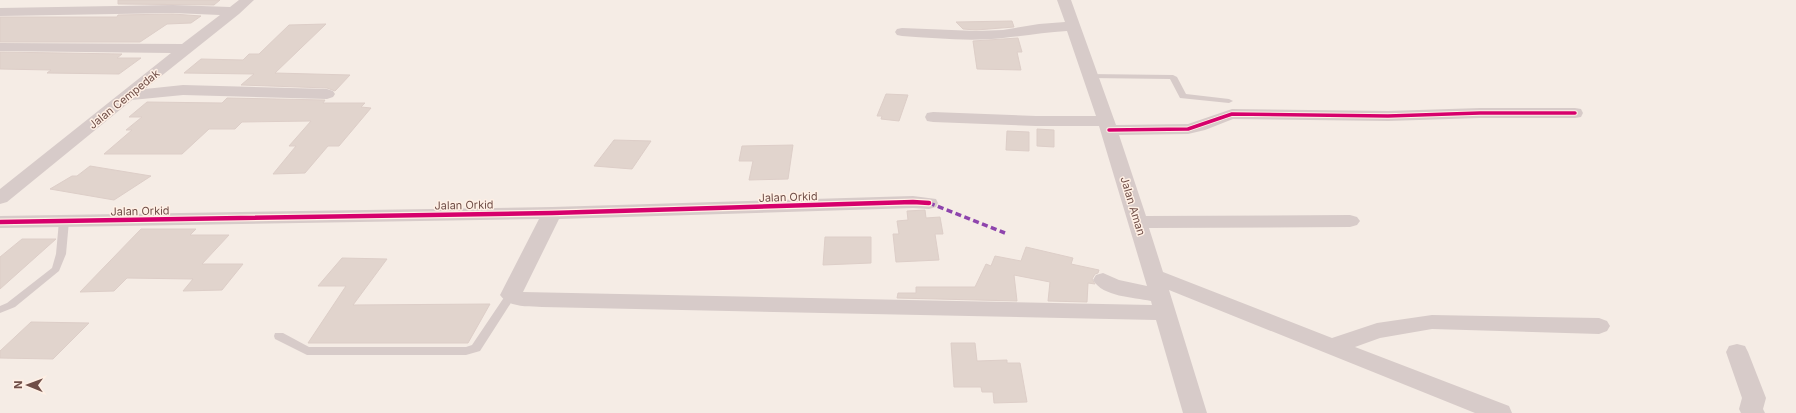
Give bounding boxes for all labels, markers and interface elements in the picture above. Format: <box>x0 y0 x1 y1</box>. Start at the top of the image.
street label: Jalan Cempedak <box>86 66 162 132</box>
street label: Jalan Aman <box>1117 175 1149 237</box>
street label: Jalan Orkid <box>758 189 818 205</box>
street label: Jalan Orkid <box>434 197 494 213</box>
street label: Jalan Orkid <box>110 203 170 219</box>
north arrow <box>8 365 48 405</box>
text: N <box>11 381 25 389</box>

